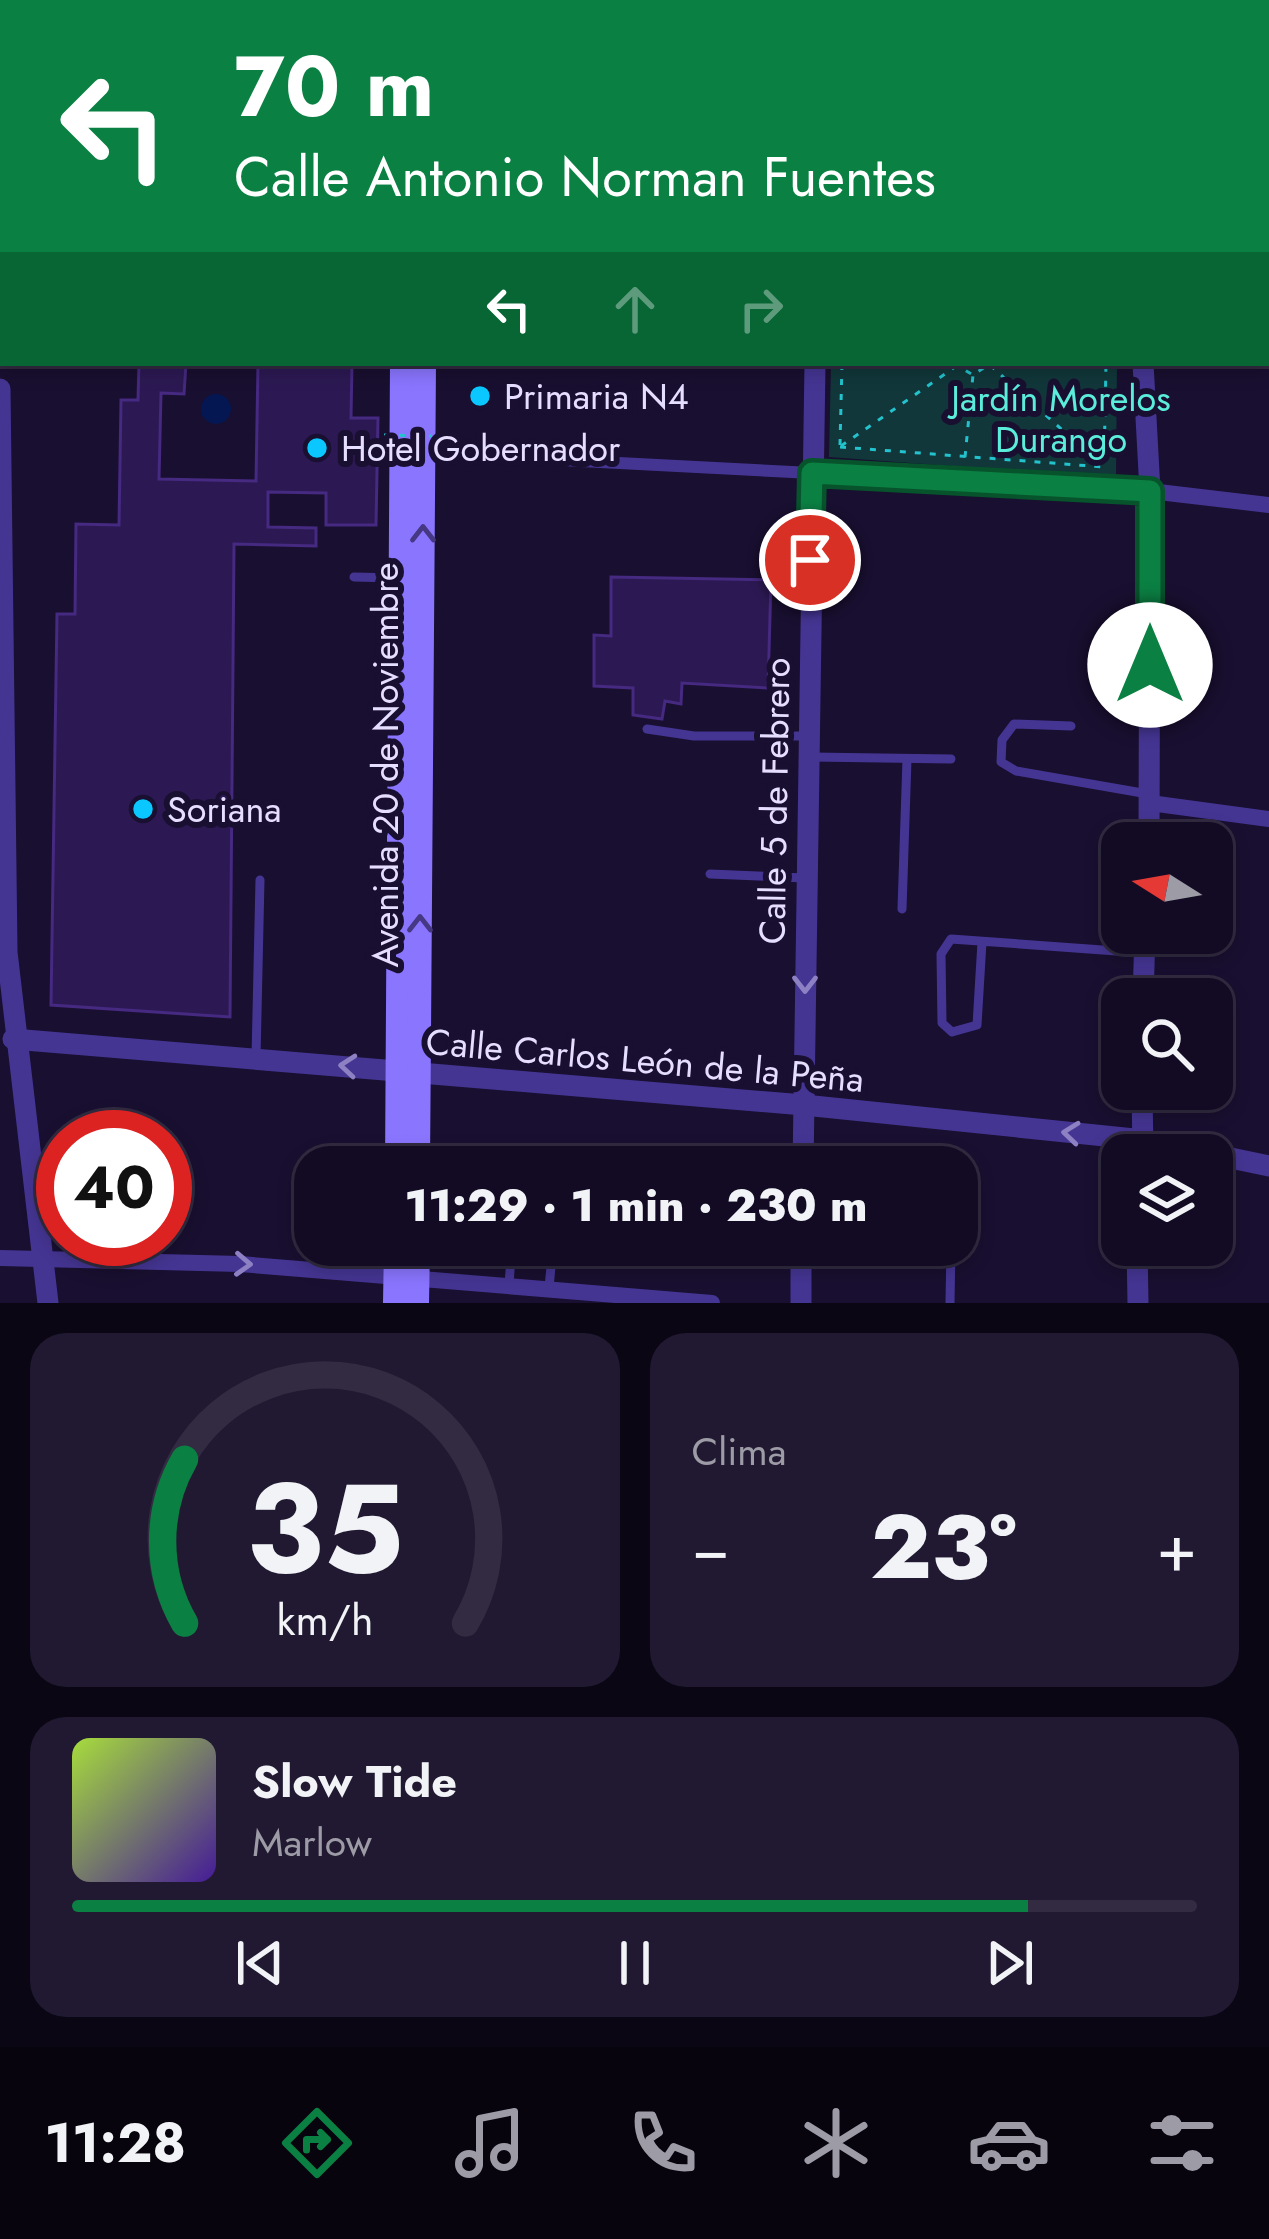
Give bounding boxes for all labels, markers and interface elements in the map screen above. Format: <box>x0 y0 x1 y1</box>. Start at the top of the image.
text: 70 m <box>234 26 434 148</box>
icon: left <box>36 48 192 204</box>
text: Calle Antonio Norman Fuentes <box>234 138 936 216</box>
icon: left <box>476 276 542 342</box>
icon: ahead <box>602 276 668 342</box>
icon: right <box>728 276 794 342</box>
place label: Primaria N4 <box>504 370 689 422</box>
park label: Jardín Morelos Durango <box>947 372 1171 465</box>
marker: Primaria N4 <box>467 383 493 409</box>
place label: Hotel Gobernador <box>341 422 621 474</box>
marker: Hotel Gobernador <box>304 435 330 461</box>
pin <box>759 509 861 611</box>
one-way arrow <box>410 524 436 542</box>
icon: arrive <box>777 527 843 593</box>
street label: Avenida 20 de Noviembre <box>359 562 411 968</box>
position arrow <box>1087 602 1213 728</box>
street label: Calle 5 de Febrero <box>746 657 802 945</box>
place label: Soriana <box>167 783 282 835</box>
marker: Soriana <box>130 796 156 822</box>
north arrow <box>1101 822 1233 954</box>
map controls <box>1101 822 1233 1266</box>
one-way arrow <box>407 914 433 932</box>
one-way arrow <box>792 975 818 994</box>
button: search <box>1101 978 1233 1110</box>
street label: Calle Carlos León de la Peña <box>424 1015 866 1105</box>
one-way arrow <box>338 1054 357 1079</box>
speed limit sign: 40 <box>36 1110 192 1266</box>
one-way arrow <box>1061 1121 1080 1146</box>
button: layers <box>1101 1134 1233 1266</box>
text: 11:29 · 1 min · 230 m <box>405 1173 867 1238</box>
one-way arrow <box>234 1251 253 1277</box>
text: Clima <box>692 1423 787 1480</box>
text: 35 <box>246 1438 404 1619</box>
text: 23° <box>870 1482 1017 1612</box>
text: − <box>692 1500 730 1596</box>
text: + <box>1156 1500 1197 1596</box>
text: km/h <box>276 1589 373 1651</box>
text: Slow Tide <box>252 1749 457 1814</box>
text: Marlow <box>252 1814 372 1871</box>
icon: previous <box>227 1930 293 1996</box>
icon: pause <box>602 1930 668 1996</box>
icon: next <box>977 1930 1043 1996</box>
icon: directions <box>275 2101 359 2185</box>
icon: music <box>448 2101 532 2185</box>
icon: phone <box>621 2101 705 2185</box>
icon: climate <box>794 2101 878 2185</box>
icon: car <box>967 2101 1051 2185</box>
icon: filters <box>1140 2101 1224 2185</box>
text: 11:28 <box>45 2104 186 2182</box>

